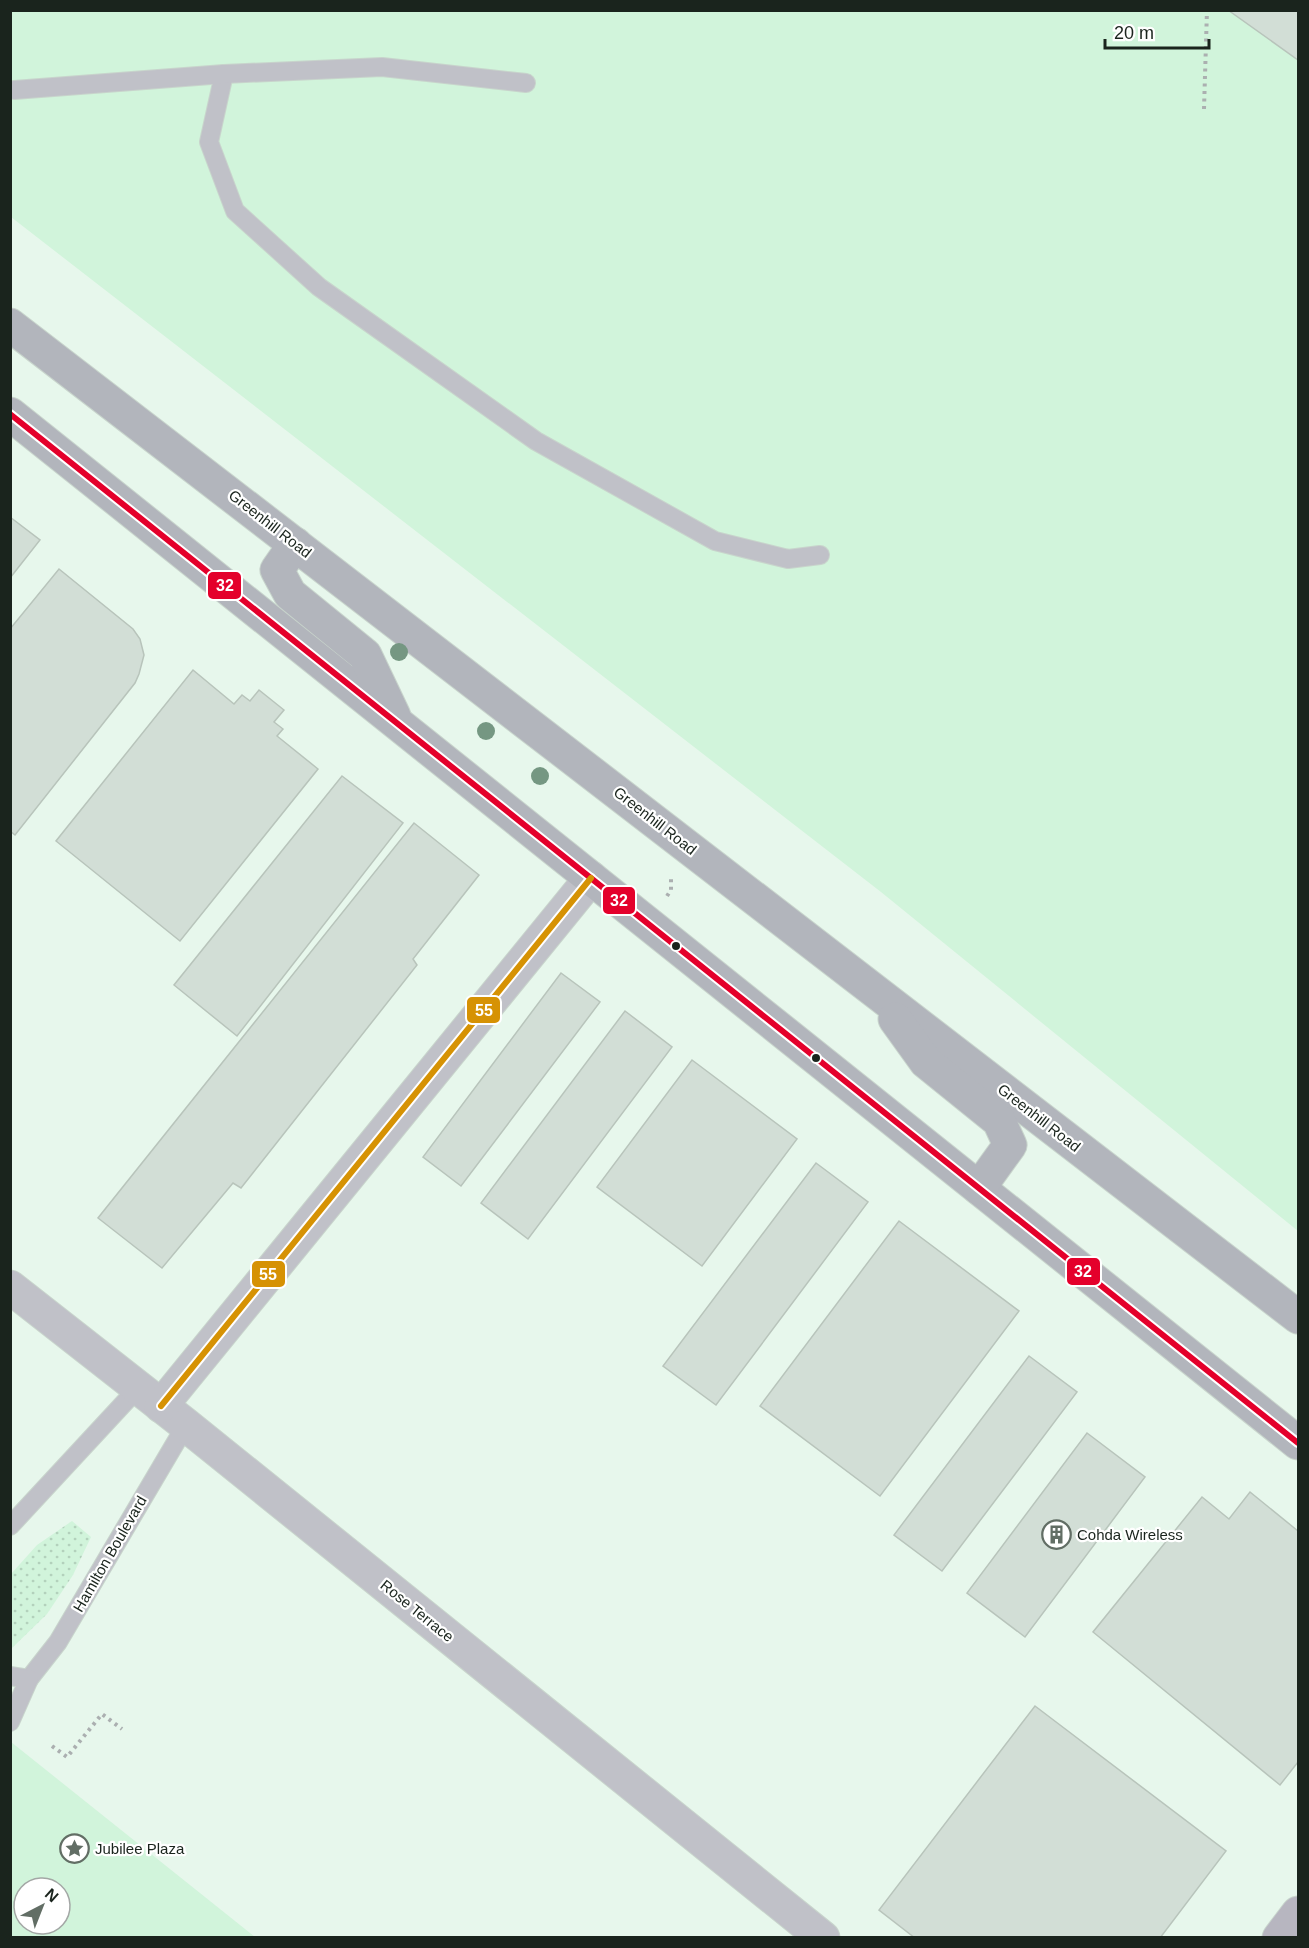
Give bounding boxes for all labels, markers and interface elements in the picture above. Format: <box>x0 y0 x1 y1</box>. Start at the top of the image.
scale bar <box>1105 12 1208 50</box>
text: 20 m <box>1114 23 1154 43</box>
street label: Greenhill Road <box>226 486 315 561</box>
line badge: 32 <box>207 571 242 600</box>
text: 32 <box>216 577 234 594</box>
street label: Greenhill Road <box>611 783 700 858</box>
line badge: 32 <box>602 886 636 915</box>
text: 32 <box>610 892 628 909</box>
unlabelled marker <box>670 940 682 952</box>
line badge: 55 <box>466 996 501 1024</box>
text: 55 <box>475 1002 493 1019</box>
unlabelled marker <box>810 1052 822 1064</box>
street label: Greenhill Road <box>995 1080 1084 1155</box>
line badge: 32 <box>1066 1257 1101 1286</box>
line badge: 55 <box>251 1260 286 1288</box>
text: 32 <box>1074 1263 1092 1280</box>
text: 55 <box>259 1266 277 1283</box>
street label: Hamilton Boulevard <box>69 1493 150 1615</box>
building icon: Cohda Wireless <box>1040 1519 1072 1551</box>
place label: Cohda Wireless <box>1077 1526 1183 1543</box>
street label: Rose Terrace <box>377 1576 457 1645</box>
place icon: Jubilee Plaza <box>58 1833 90 1865</box>
place label: Jubilee Plaza <box>95 1840 185 1857</box>
north arrow <box>12 1876 72 1936</box>
text: N <box>42 1885 62 1905</box>

